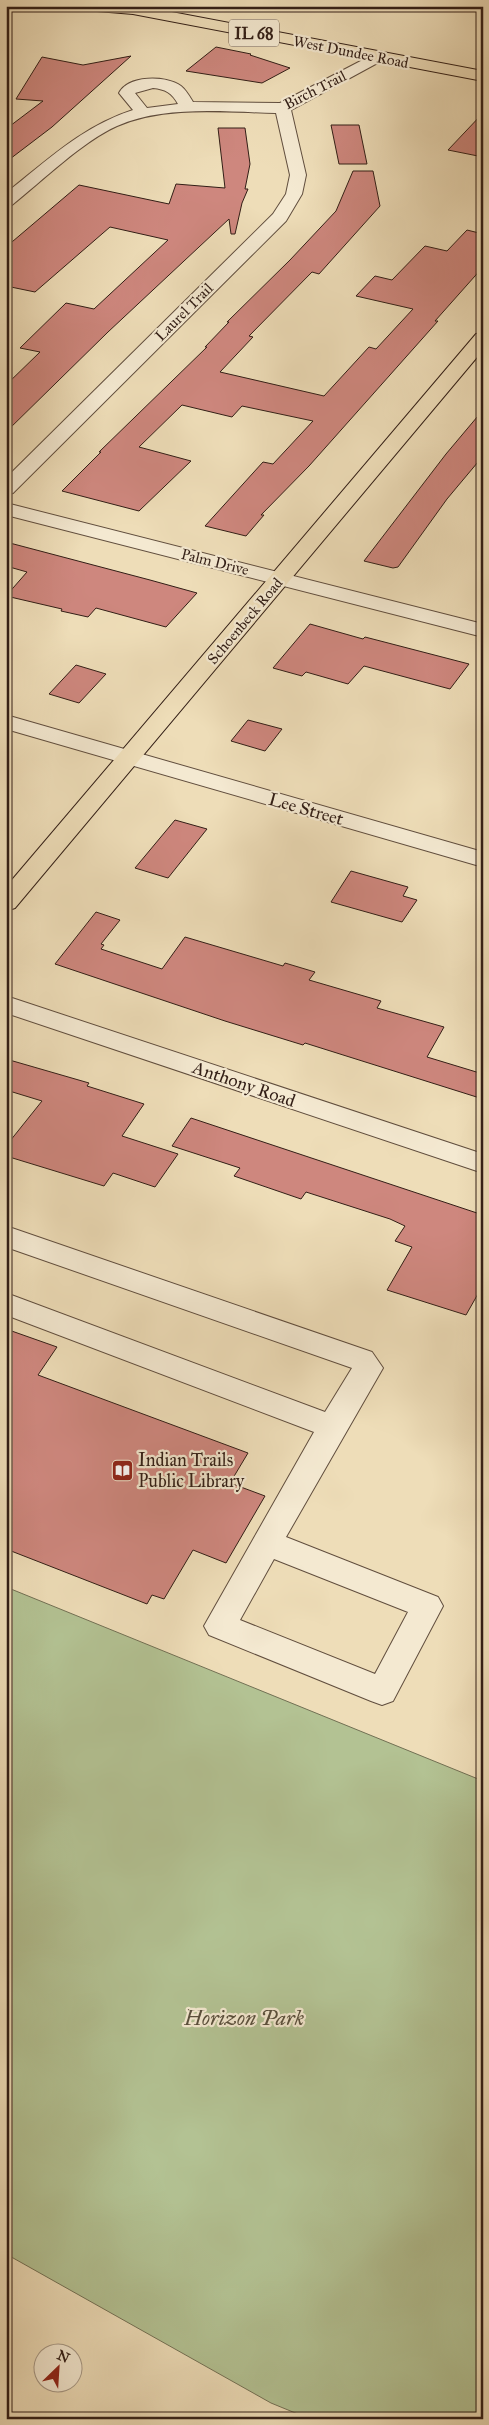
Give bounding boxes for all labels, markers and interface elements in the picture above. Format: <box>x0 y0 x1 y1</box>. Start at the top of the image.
road number: IL 68 <box>229 19 279 46</box>
street label: West Dundee Road <box>292 32 411 72</box>
street label: Birch Trail <box>281 66 350 113</box>
street label: Laurel Trail <box>151 279 217 345</box>
street label: Palm Drive <box>179 545 251 579</box>
street label: Schoenbeck Road <box>204 574 287 668</box>
street label: Lee Street <box>266 788 347 830</box>
street label: Anthony Road <box>189 1056 298 1112</box>
place label: Indian Trails Public Library <box>138 1449 245 1492</box>
library icon: Indian Trails Public Library <box>110 1458 134 1482</box>
park label: Horizon Park <box>183 2005 305 2031</box>
north arrow <box>32 2342 82 2392</box>
text: N <box>54 2346 72 2367</box>

